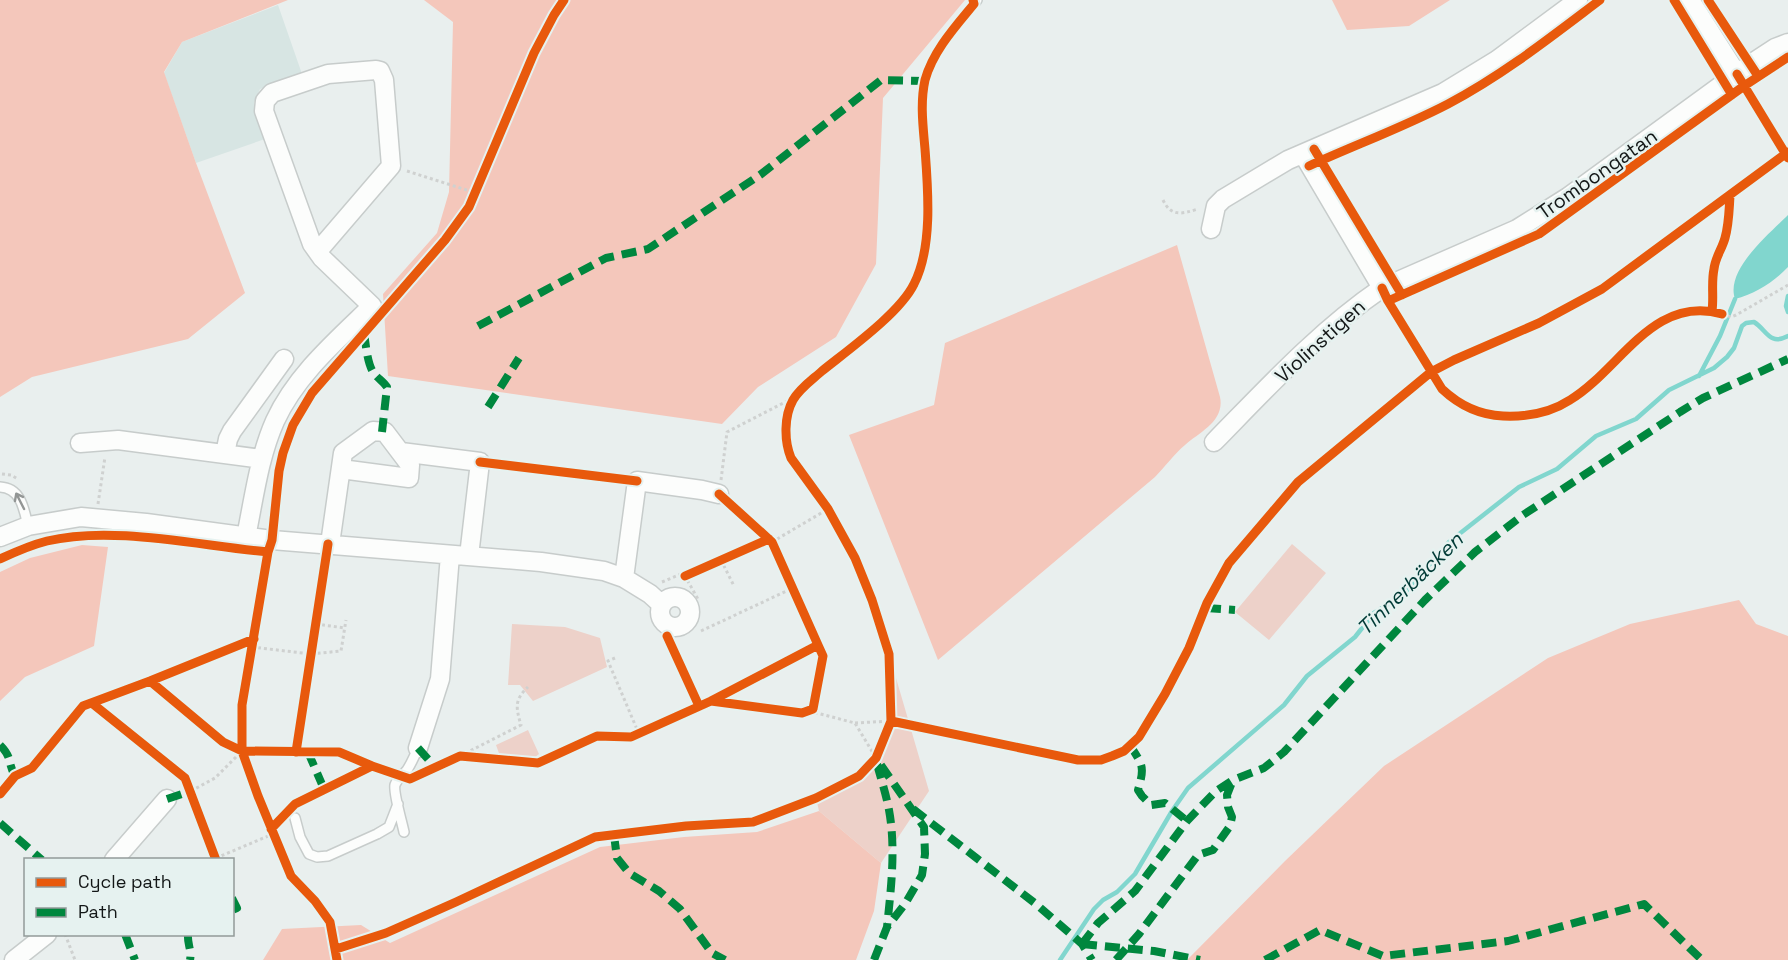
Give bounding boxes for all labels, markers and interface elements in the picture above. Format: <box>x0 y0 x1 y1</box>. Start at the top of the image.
street label: Trombongatan <box>1532 123 1662 225</box>
street label: Violinstigen <box>1269 294 1371 388</box>
one-way arrow <box>13 493 25 511</box>
water label: Tinnerbäcken <box>1351 525 1469 641</box>
legend <box>24 858 234 936</box>
text: Cycle path <box>78 870 172 893</box>
text: Path <box>78 900 118 923</box>

